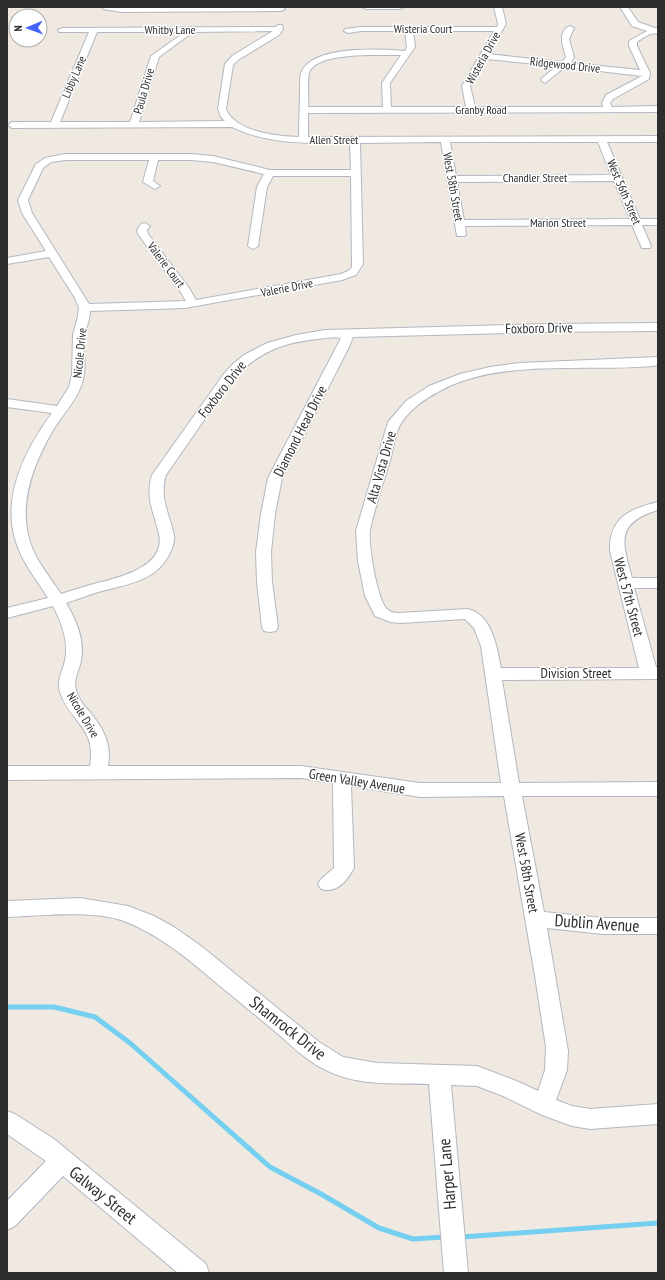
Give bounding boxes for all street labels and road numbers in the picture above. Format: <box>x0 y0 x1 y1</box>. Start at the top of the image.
street label: Wisteria Court <box>394 21 453 36</box>
street label: Whitby Lane <box>145 22 195 37</box>
street label: Wisteria Drive <box>462 29 503 87</box>
street label: Libby Lane <box>58 53 89 100</box>
street label: Ridgewood Drive <box>529 53 601 76</box>
street label: Paula Drive <box>130 66 157 116</box>
street label: Granby Road <box>455 102 507 117</box>
street label: Allen Street <box>310 132 359 147</box>
street label: West 58th Street <box>440 152 467 223</box>
street label: West 56th Street <box>604 157 645 227</box>
street label: Chandler Street <box>503 170 568 185</box>
street label: Marion Street <box>530 215 587 230</box>
street label: Valerie Court <box>144 238 189 291</box>
street label: Valerie Drive <box>259 275 314 300</box>
street label: Foxboro Drive <box>505 318 573 338</box>
street label: Nicole Drive <box>69 327 90 379</box>
street label: Foxboro Drive <box>194 357 250 421</box>
street label: Diamond Head Drive <box>269 382 331 479</box>
street label: Alta Vista Drive <box>362 429 400 505</box>
street label: West 57th Street <box>610 556 648 638</box>
street label: Division Street <box>541 664 612 682</box>
street label: Nicole Drive <box>64 689 103 740</box>
street label: Green Valley Avenue <box>307 764 407 798</box>
street label: West 58th Street <box>511 832 543 914</box>
street label: Dublin Avenue <box>554 909 640 937</box>
street label: Shamrock Drive <box>245 991 331 1065</box>
street label: Harper Lane <box>433 1137 461 1211</box>
street label: Galway Street <box>65 1161 142 1229</box>

